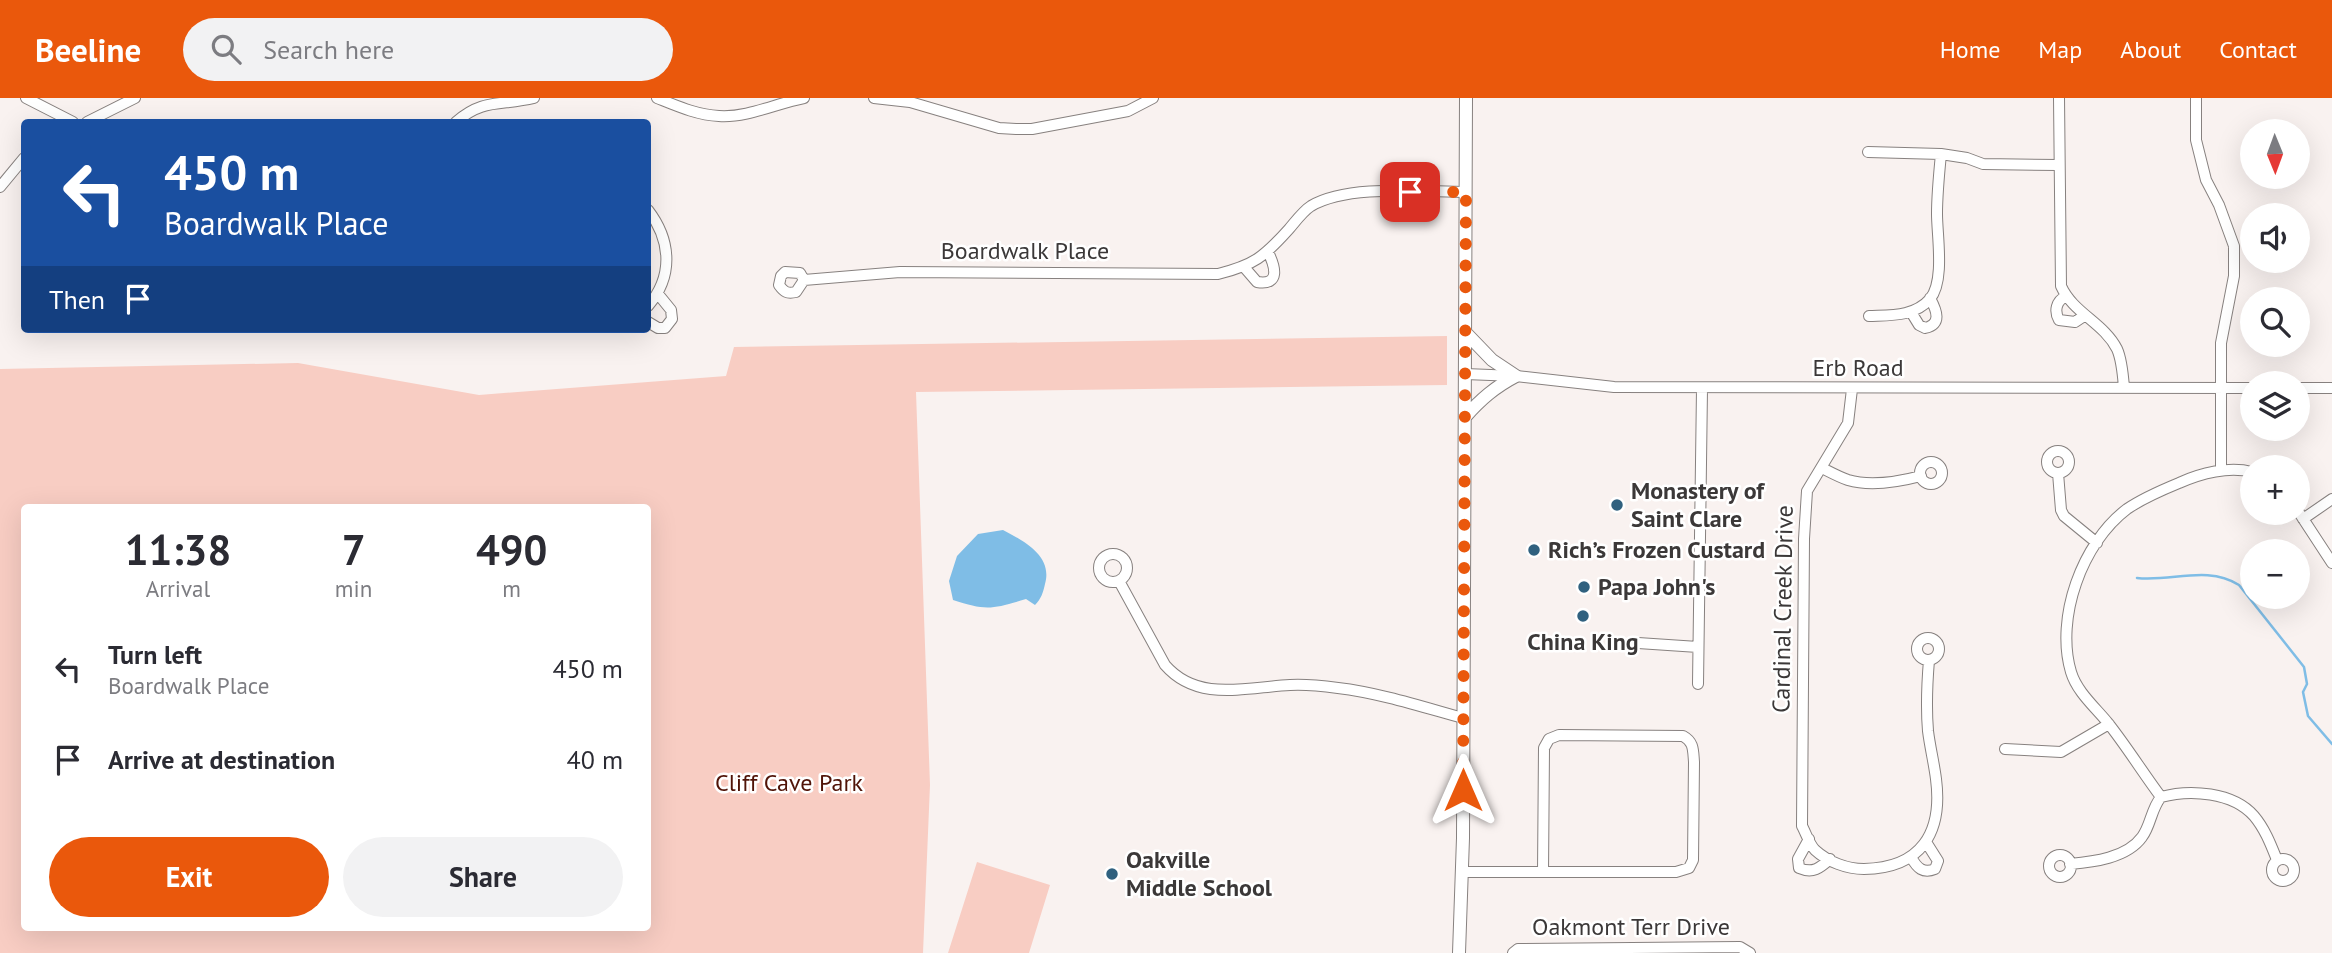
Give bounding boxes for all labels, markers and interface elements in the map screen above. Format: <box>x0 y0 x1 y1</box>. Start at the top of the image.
search box <box>183 18 673 81</box>
text: Beeline <box>35 28 141 71</box>
icon: search <box>207 30 245 68</box>
text: Search here <box>263 33 394 66</box>
text: Home <box>1940 34 2000 65</box>
text: Map <box>2038 34 2082 65</box>
text: About <box>2120 34 2181 65</box>
text: Contact <box>2219 34 2297 65</box>
north arrow <box>2240 119 2310 189</box>
map controls <box>2240 119 2310 609</box>
text: 450 m <box>164 140 299 204</box>
icon: left <box>49 147 140 238</box>
pin <box>1380 162 1440 222</box>
icon: arrive <box>1391 173 1429 211</box>
text: Boardwalk Place <box>164 202 389 244</box>
button: sound <box>2240 203 2310 273</box>
street label: Boardwalk Place <box>941 235 1109 266</box>
icon: arrive <box>119 280 157 318</box>
text: Then <box>49 283 105 316</box>
button: search <box>2240 287 2310 357</box>
street label: Erb Road <box>1812 352 1904 383</box>
button: layers <box>2240 371 2310 441</box>
button: + <box>2240 455 2310 525</box>
place label: Monastery of Saint Clare <box>1631 475 1765 534</box>
marker: Monastery of Saint Clare <box>1609 497 1625 513</box>
street label: Cardinal Creek Drive <box>1765 505 1800 713</box>
text: 11:38 <box>125 522 231 577</box>
text: 7 <box>342 522 365 577</box>
text: 490 <box>476 522 547 577</box>
place label: Rich’s Frozen Custard <box>1548 534 1765 565</box>
button: − <box>2240 539 2310 609</box>
marker: Rich’s Frozen Custard <box>1526 542 1542 558</box>
place label: Papa John's <box>1598 571 1715 602</box>
text: Arrival <box>146 574 210 603</box>
text: min <box>335 574 372 603</box>
text: m <box>502 574 521 603</box>
marker: Papa John's <box>1576 579 1592 595</box>
marker: China King <box>1575 608 1591 624</box>
place label: China King <box>1527 626 1639 657</box>
text: Turn left <box>108 638 202 671</box>
icon: left <box>49 650 87 688</box>
text: 450 m <box>552 652 623 685</box>
text: Boardwalk Place <box>108 671 269 700</box>
icon: arrive <box>49 741 87 779</box>
text: Arrive at destination <box>108 743 335 776</box>
text: 40 m <box>567 743 623 776</box>
position arrow <box>1426 753 1500 827</box>
park label: Cliff Cave Park <box>715 767 864 798</box>
button: Exit <box>49 837 329 917</box>
button: Share <box>343 837 623 917</box>
place label: Oakville Middle School <box>1126 844 1273 903</box>
marker: Oakville Middle School <box>1104 866 1120 882</box>
street label: Oakmont Terr Drive <box>1532 911 1730 942</box>

